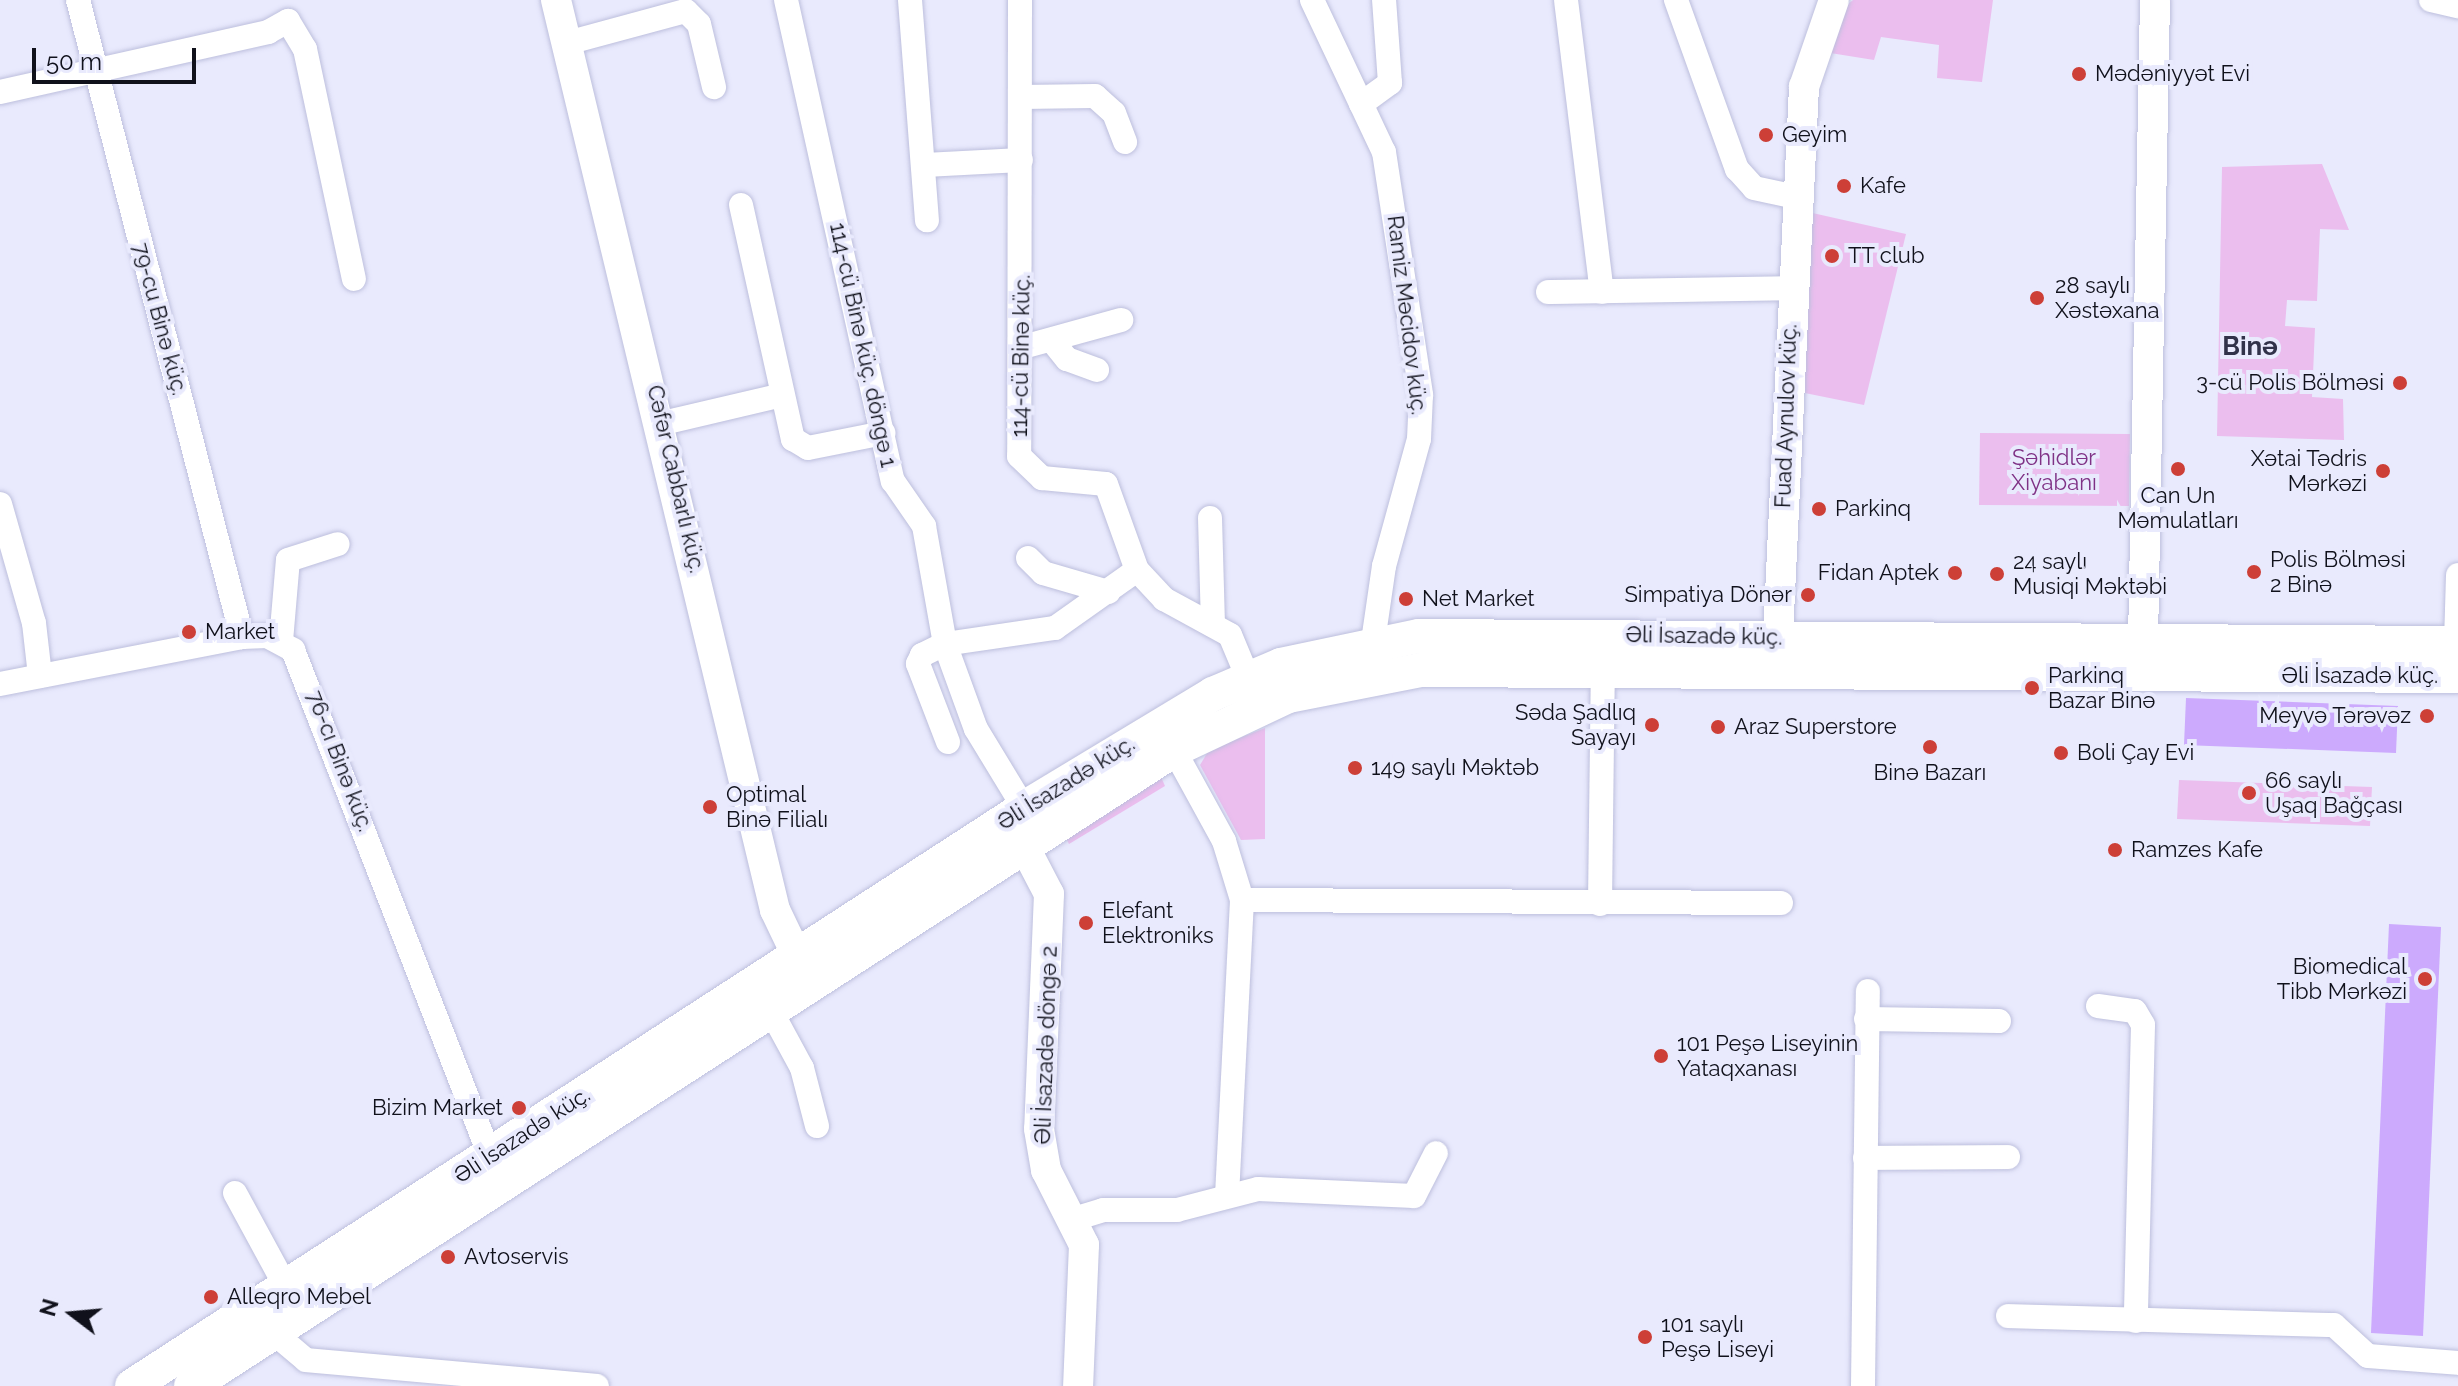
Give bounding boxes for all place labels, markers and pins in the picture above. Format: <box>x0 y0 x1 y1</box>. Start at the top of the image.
place label: Mədəniyyət Evi <box>2095 61 2250 87</box>
marker: Mədəniyyət Evi <box>2070 65 2088 83</box>
place label: Geyim <box>1782 122 1847 148</box>
marker: Geyim <box>1757 126 1775 144</box>
place label: Kafe <box>1860 173 1906 199</box>
marker: Kafe <box>1835 177 1853 195</box>
place label: TT club <box>1848 243 1925 269</box>
marker: TT club <box>1823 247 1841 265</box>
place label: 28 saylı Xəstəxana <box>2055 272 2160 324</box>
marker: 28 saylı Xəstəxana <box>2026 287 2048 309</box>
place label: 3-cü Polis Bölməsi <box>2196 370 2384 396</box>
marker: 3-cü Polis Bölməsi <box>2391 374 2409 392</box>
place label: Xətai Tədris Mərkəzi <box>2250 445 2367 496</box>
marker: Can Un Məmulatları <box>2169 460 2187 478</box>
marker: Xətai Tədris Mərkəzi <box>2374 462 2392 480</box>
place label: Can Un Məmulatları <box>2117 482 2239 534</box>
place label: Parkinq <box>1835 496 1911 522</box>
marker: Parkinq <box>1810 500 1828 518</box>
place label: Polis Bölməsi 2 Binə <box>2270 546 2406 598</box>
place label: 24 saylı Musiqi Məktəbi <box>2013 548 2167 600</box>
place label: Fidan Aptek <box>1817 560 1939 586</box>
marker: Polis Bölməsi 2 Binə <box>2245 563 2263 581</box>
marker: Fidan Aptek <box>1946 564 1964 582</box>
marker: 24 saylı Musiqi Məktəbi <box>1988 565 2006 583</box>
place label: Simpatiya Dönər <box>1624 582 1792 608</box>
place label: Net Market <box>1422 586 1535 612</box>
marker: Simpatiya Dönər <box>1799 586 1817 604</box>
marker: Net Market <box>1397 590 1415 608</box>
place label: Market <box>205 619 275 645</box>
marker: Market <box>180 623 198 641</box>
place label: Parkinq Bazar Binə <box>2048 662 2156 714</box>
marker: Parkinq Bazar Binə <box>2023 679 2041 697</box>
place label: Səda Şadlıq Sayayı <box>1515 699 1636 750</box>
place label: Meyvə Tərəvəz <box>2259 703 2411 729</box>
marker: Meyvə Tərəvəz <box>2418 707 2436 725</box>
place label: Araz Superstore <box>1734 714 1897 740</box>
marker: Səda Şadlıq Sayayı <box>1643 716 1661 734</box>
marker: Araz Superstore <box>1709 718 1727 736</box>
marker: Binə Bazarı <box>1921 738 1939 756</box>
place label: Boli Çay Evi <box>2077 740 2195 766</box>
marker: Boli Çay Evi <box>2052 744 2070 762</box>
place label: 149 saylı Məktəb <box>1371 755 1539 781</box>
marker: 149 saylı Məktəb <box>1346 759 1364 777</box>
place label: Binə Bazarı <box>1874 760 1986 786</box>
place label: 66 saylı Uşaq Bağçası <box>2265 767 2403 818</box>
place label: Optimal Binə Filialı <box>726 781 828 832</box>
marker: 66 saylı Uşaq Bağçası <box>2240 784 2258 802</box>
marker: Optimal Binə Filialı <box>701 798 719 816</box>
place label: Ramzes Kafe <box>2131 837 2263 863</box>
marker: Ramzes Kafe <box>2106 841 2124 859</box>
place label: Elefant Elektroniks <box>1102 897 1214 948</box>
marker: Elefant Elektroniks <box>1077 914 1095 932</box>
place label: Biomedical Tibb Mərkəzi <box>2277 953 2407 1004</box>
marker: Biomedical Tibb Mərkəzi <box>2414 968 2436 990</box>
place label: 101 Peşə Liseyinin Yataqxanası <box>1677 1030 1858 1082</box>
marker: 101 Peşə Liseyinin Yataqxanası <box>1652 1047 1670 1065</box>
place label: Bizim Market <box>372 1095 503 1121</box>
marker: Bizim Market <box>510 1099 528 1117</box>
place label: Avtoservis <box>464 1244 569 1270</box>
marker: Avtoservis <box>439 1248 457 1266</box>
place label: Alleqro Mebel <box>227 1284 371 1310</box>
marker: Alleqro Mebel <box>202 1288 220 1306</box>
place label: 101 saylı Peşə Liseyi <box>1661 1311 1774 1362</box>
marker: 101 saylı Peşə Liseyi <box>1636 1328 1654 1346</box>

